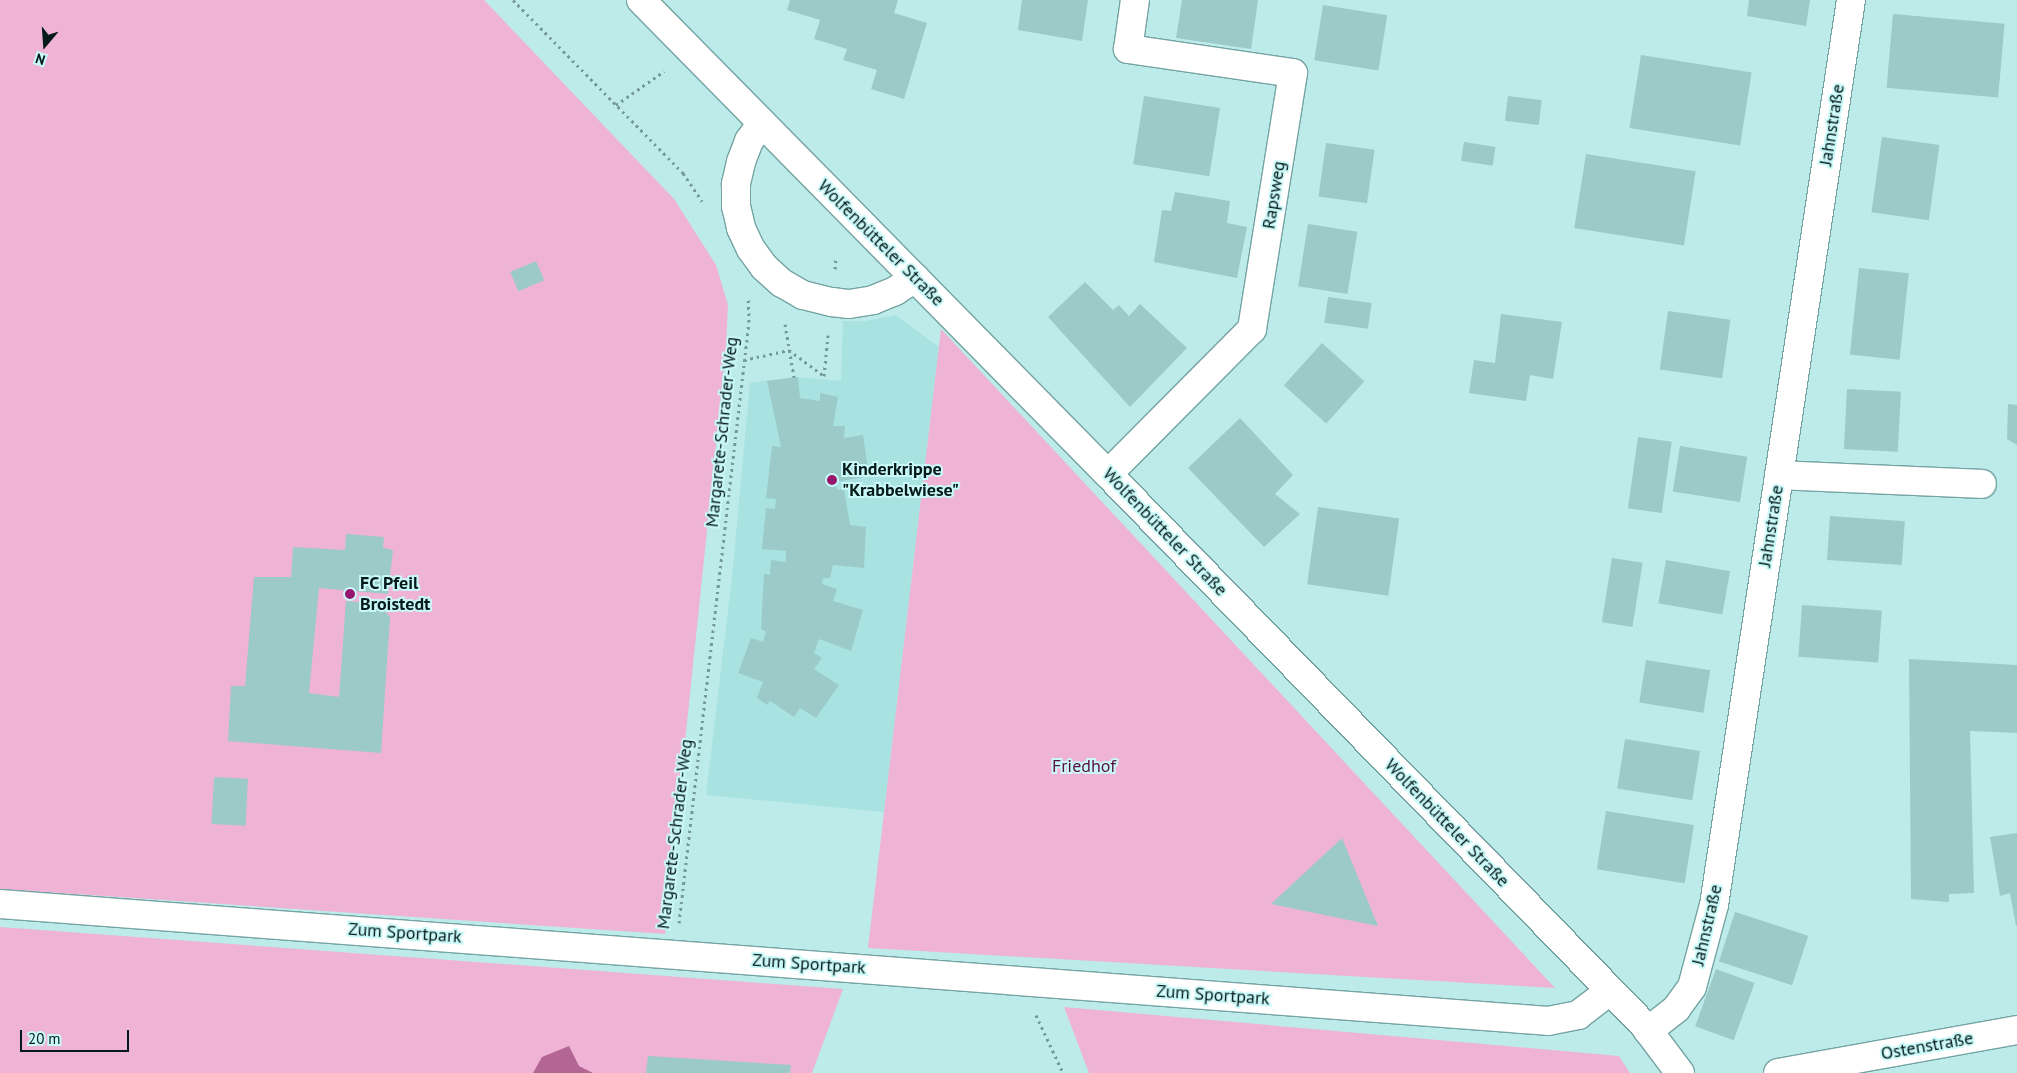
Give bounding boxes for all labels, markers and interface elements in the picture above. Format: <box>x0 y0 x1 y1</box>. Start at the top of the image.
north arrow <box>20 20 70 70</box>
text: N <box>33 49 48 69</box>
street label: Jahnstraße <box>1815 83 1849 167</box>
street label: Rapsweg <box>1258 160 1290 230</box>
street label: Wolfenbütteler Straße <box>813 175 949 311</box>
street label: Margarete-Schrader-Weg <box>701 336 743 528</box>
place label: Kinderkrippe "Krabbelwiese" <box>842 459 959 502</box>
street label: Wolfenbütteler Straße <box>1098 463 1232 601</box>
marker: Kinderkrippe "Krabbelwiese" <box>826 474 838 486</box>
street label: Jahnstraße <box>1754 484 1788 568</box>
place label: FC Pfeil Broistedt <box>360 573 430 616</box>
marker: FC Pfeil Broistedt <box>344 588 356 600</box>
street label: Margarete-Schrader-Weg <box>653 738 697 930</box>
street label: Wolfenbütteler Straße <box>1380 754 1514 892</box>
park label: Friedhof <box>1052 755 1116 777</box>
street label: Jahnstraße <box>1687 882 1727 968</box>
street label: Zum Sportpark <box>348 918 462 948</box>
street label: Zum Sportpark <box>752 949 866 979</box>
street label: Zum Sportpark <box>1156 980 1270 1010</box>
scale bar <box>22 1020 131 1052</box>
street label: Ostenstraße <box>1879 1027 1975 1065</box>
text: 20 m <box>28 1029 61 1048</box>

